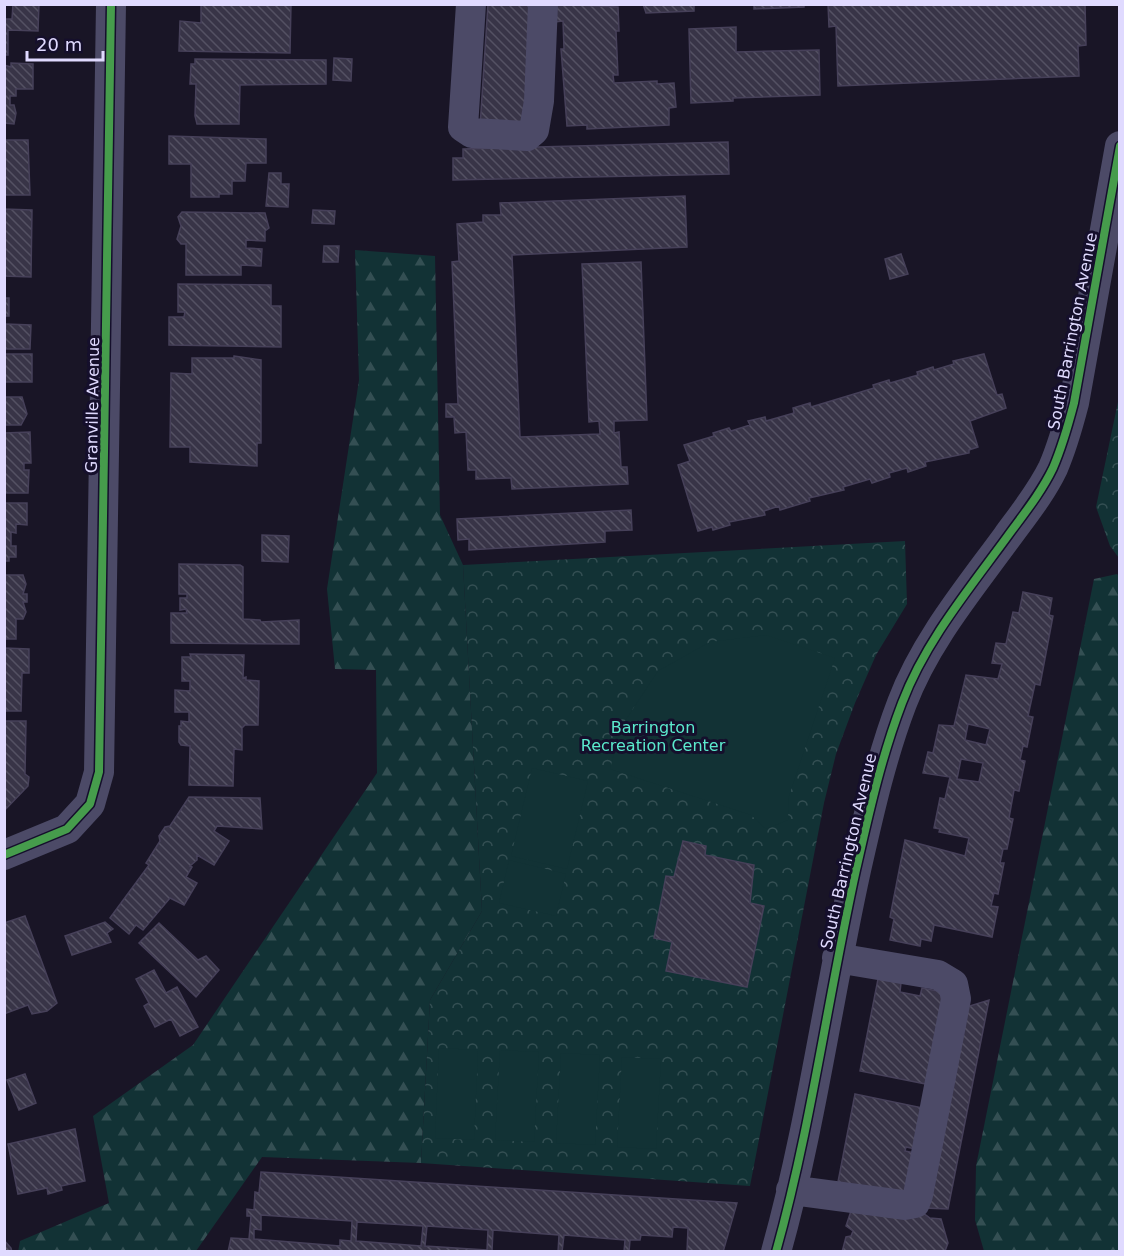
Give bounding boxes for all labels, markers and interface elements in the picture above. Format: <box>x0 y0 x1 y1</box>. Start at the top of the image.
scale bar <box>27 24 104 62</box>
text: 20 m <box>36 34 82 55</box>
street label: South Barrington Avenue <box>1044 231 1101 431</box>
street label: Granville Avenue <box>82 337 103 473</box>
park label: Barrington Recreation Center <box>581 718 726 755</box>
street label: South Barrington Avenue <box>817 751 880 951</box>

